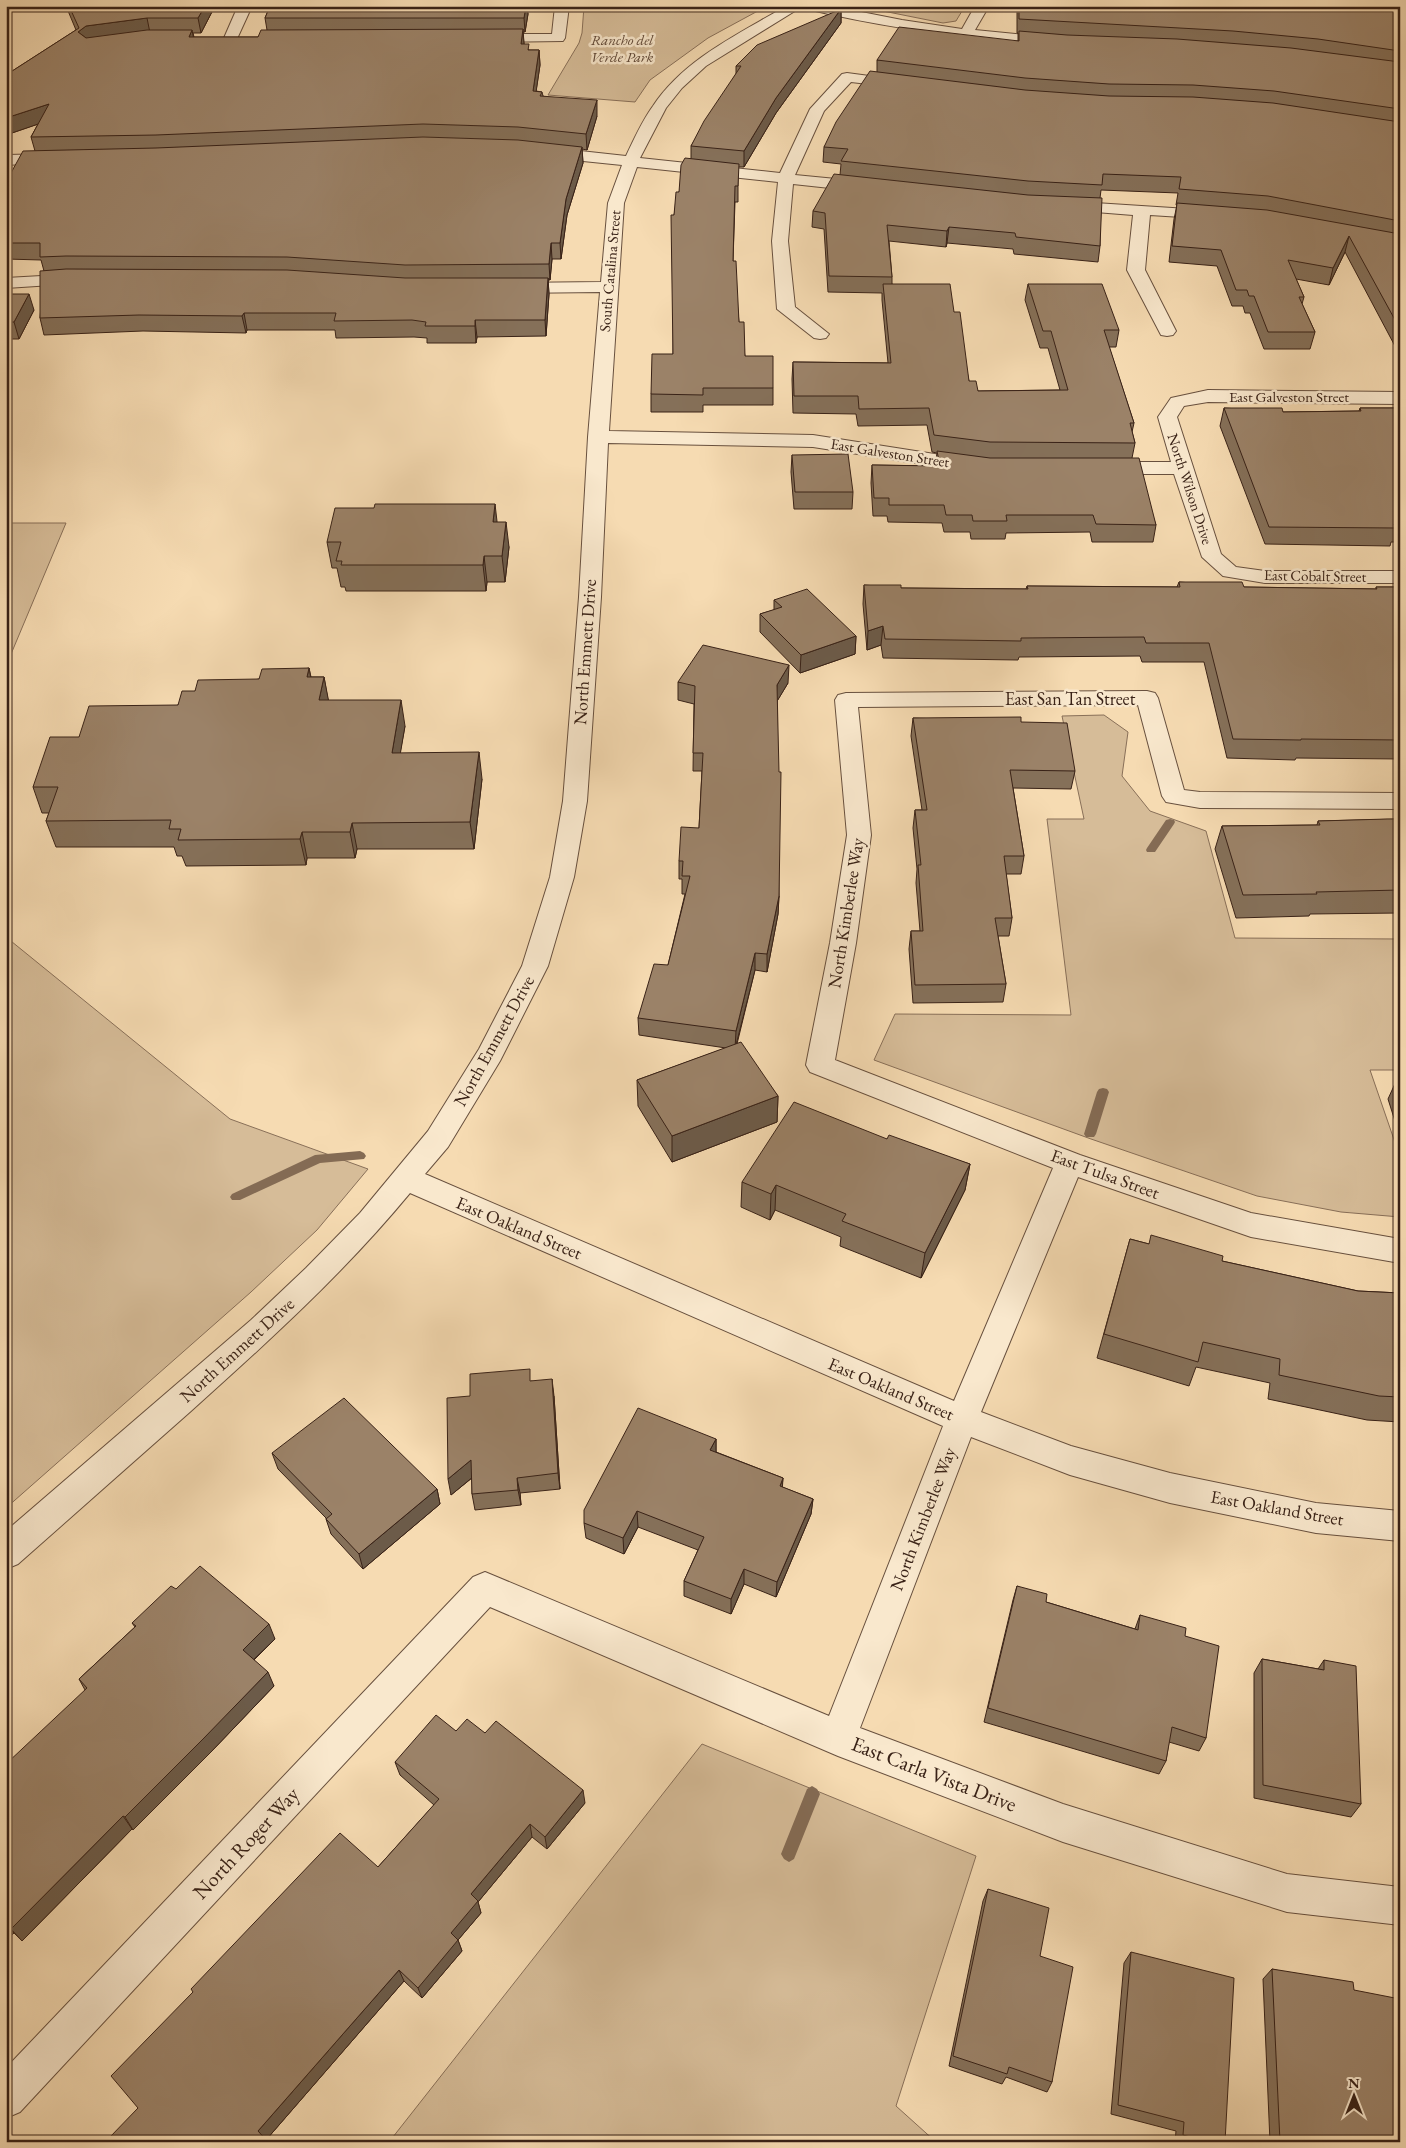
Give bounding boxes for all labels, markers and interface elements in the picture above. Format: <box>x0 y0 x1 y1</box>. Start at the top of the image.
park label: Rancho del Verde Park <box>591 30 654 66</box>
street label: South Catalina Street <box>595 209 624 333</box>
street label: East Galveston Street <box>1229 387 1349 406</box>
street label: North Wilson Drive <box>1164 431 1217 547</box>
street label: East Galveston Street <box>829 434 951 471</box>
street label: East Cobalt Street <box>1264 565 1367 586</box>
street label: North Emmett Drive <box>568 578 601 726</box>
street label: East San Tan Street <box>1005 687 1136 710</box>
street label: North Kimberlee Way <box>822 836 869 990</box>
street label: North Emmett Drive <box>448 971 539 1110</box>
street label: East Tulsa Street <box>1048 1143 1163 1204</box>
street label: East Oakland Street <box>453 1191 586 1265</box>
street label: North Emmett Drive <box>175 1292 299 1407</box>
street label: East Oakland Street <box>825 1352 958 1426</box>
street label: North Kimberlee Way <box>885 1444 961 1594</box>
street label: East Oakland Street <box>1209 1484 1346 1531</box>
street label: East Carla Vista Drive <box>848 1730 1021 1817</box>
street label: North Roger Way <box>187 1780 305 1905</box>
north arrow <box>1328 2070 1378 2120</box>
text: N <box>1348 2074 1360 2092</box>

